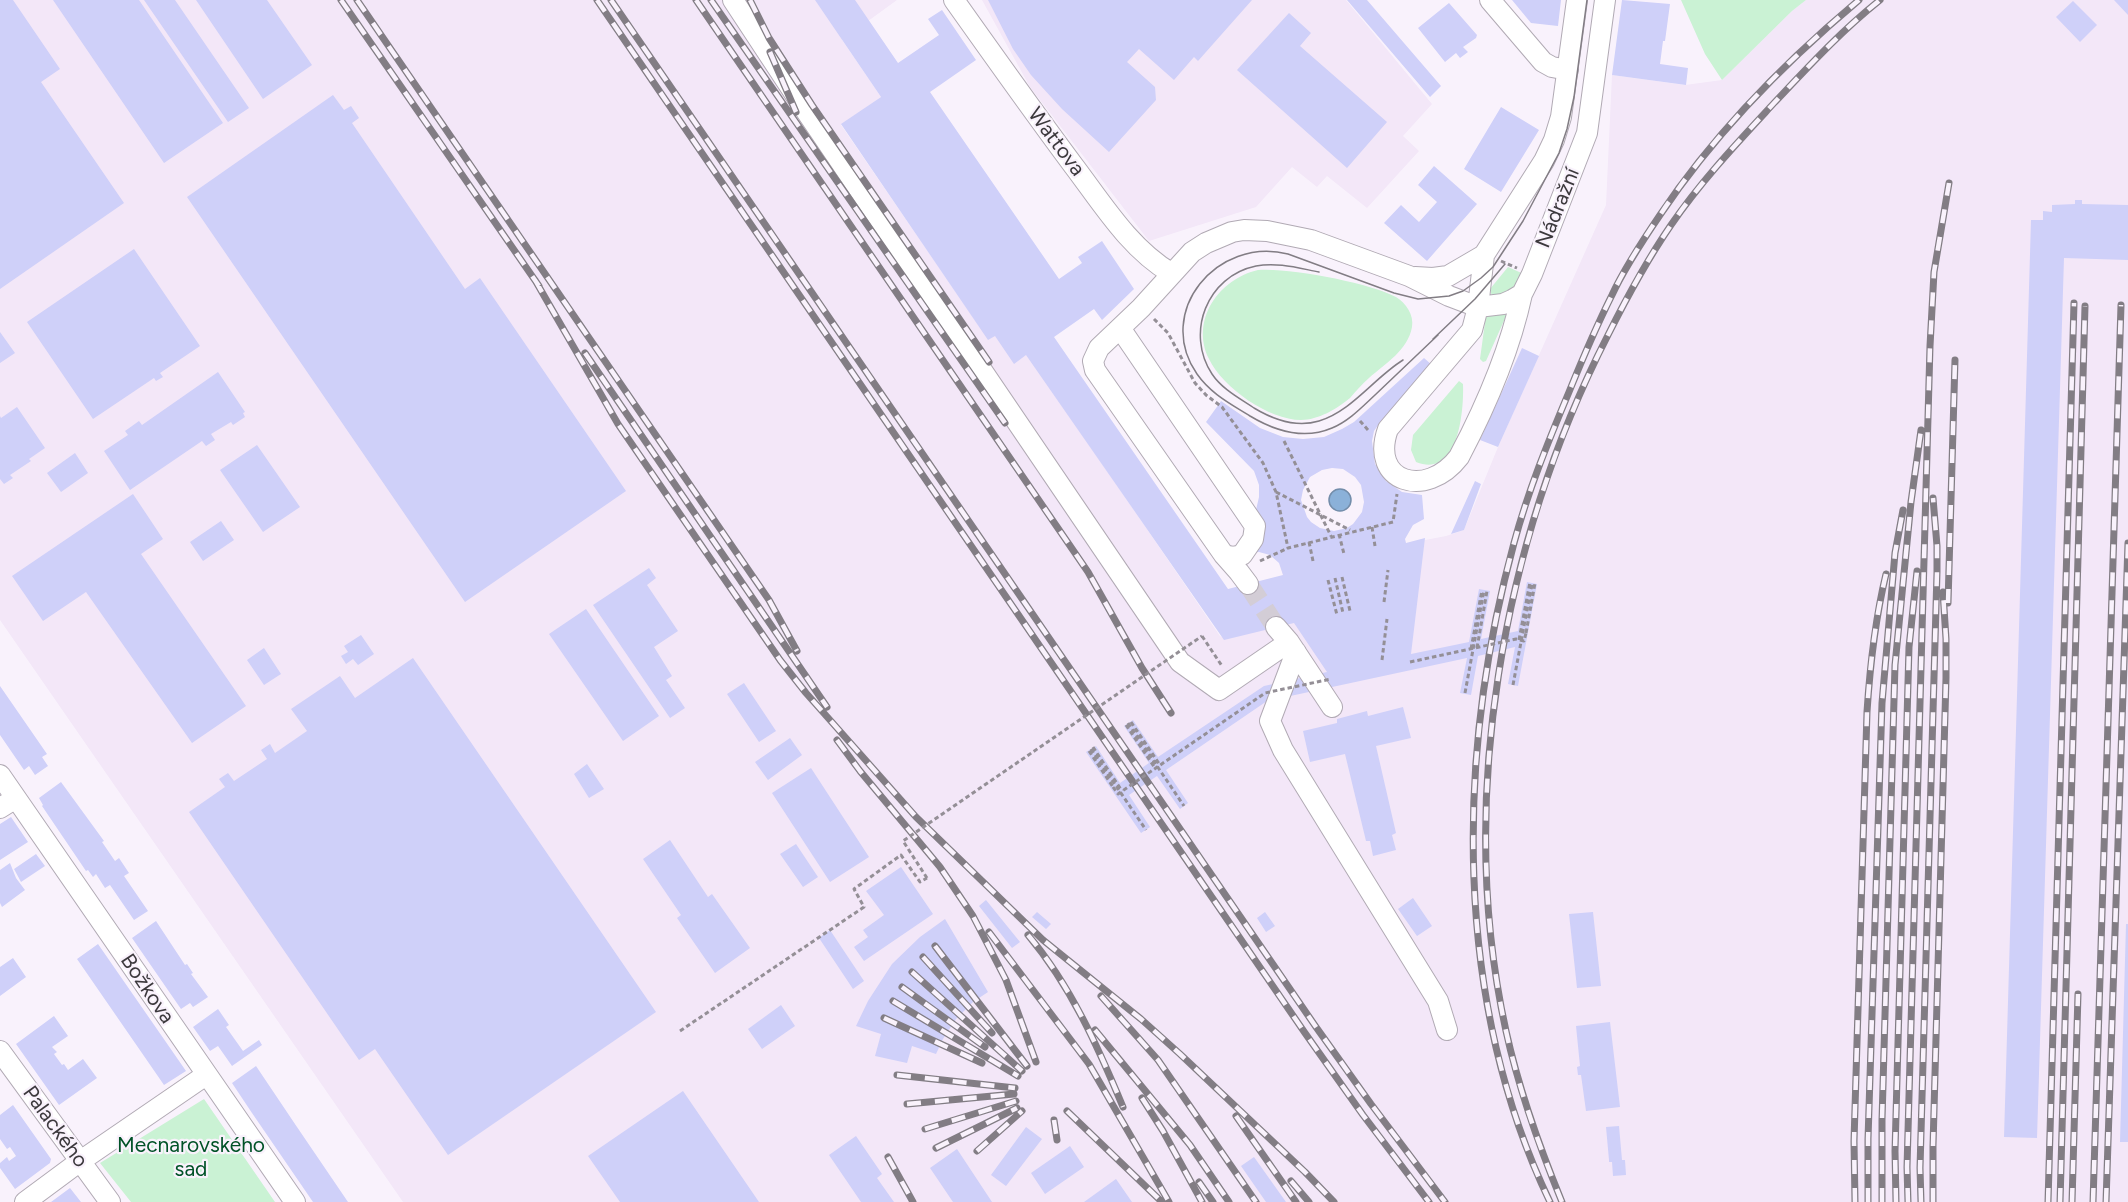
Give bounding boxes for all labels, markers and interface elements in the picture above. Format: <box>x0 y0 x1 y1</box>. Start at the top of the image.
street label: Wattova <box>1022 103 1090 181</box>
street label: Nádražní <box>1531 164 1585 252</box>
street label: Božkova <box>115 949 179 1029</box>
street label: Palackého <box>17 1081 93 1173</box>
park label: Mecnarovského sad <box>117 1133 265 1183</box>

